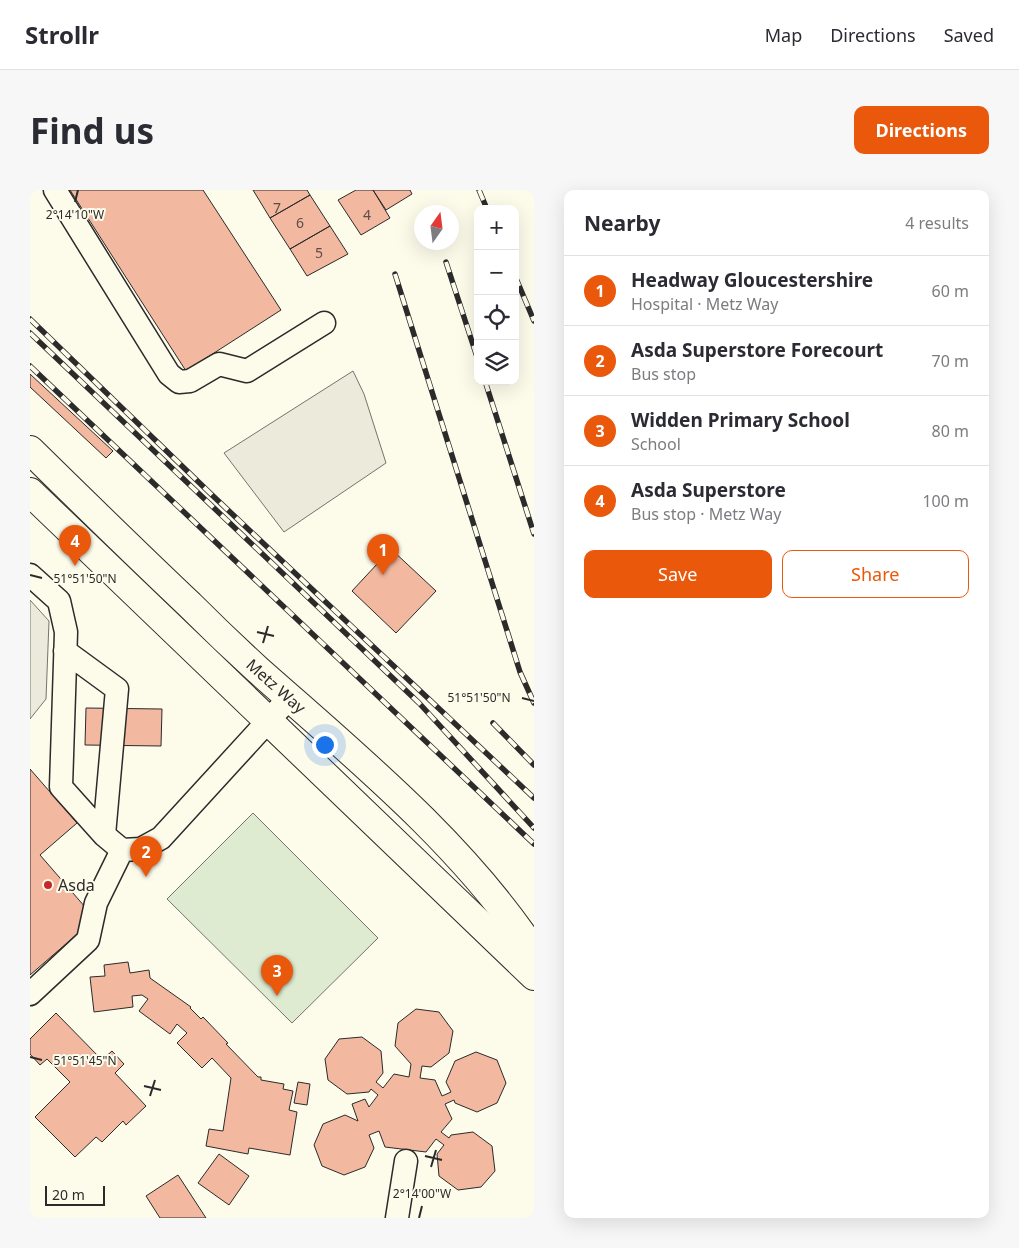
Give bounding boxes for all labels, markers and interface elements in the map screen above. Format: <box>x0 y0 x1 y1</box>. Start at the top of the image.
text: Strollr <box>25 18 99 51</box>
text: Map <box>765 23 802 47</box>
text: Directions <box>830 23 916 47</box>
text: Saved <box>944 23 994 47</box>
button: Directions <box>854 106 989 154</box>
text: Find us <box>30 107 154 154</box>
house number: 7 <box>273 198 281 217</box>
house number: 4 <box>363 205 371 224</box>
north arrow <box>414 205 459 250</box>
map controls <box>474 205 519 385</box>
button: + <box>474 205 519 250</box>
text: 2°14'10"W <box>46 206 104 223</box>
text: Nearby <box>584 209 660 237</box>
text: 4 results <box>905 212 969 234</box>
house number: 6 <box>296 213 304 232</box>
house number: 5 <box>315 243 323 262</box>
button: − <box>474 250 519 295</box>
text: Headway Gloucestershire <box>631 267 873 293</box>
text: 1 <box>595 280 605 302</box>
text: 60 m <box>932 280 969 302</box>
text: Hospital · Metz Way <box>631 293 778 315</box>
button: locate <box>474 295 519 340</box>
text: Asda Superstore Forecourt <box>631 337 883 363</box>
button: layers <box>474 340 519 385</box>
text: 2 <box>595 350 605 372</box>
text: 70 m <box>932 350 969 372</box>
text: Bus stop <box>631 363 696 385</box>
text: Widden Primary School <box>631 407 850 433</box>
text: 3 <box>595 420 605 442</box>
text: 80 m <box>932 420 969 442</box>
text: School <box>631 433 681 455</box>
text: Asda Superstore <box>631 477 786 503</box>
text: 4 <box>595 490 605 512</box>
text: 100 m <box>922 490 969 512</box>
text: Bus stop · Metz Way <box>631 503 781 525</box>
pin: 4 <box>59 525 91 566</box>
pin: 1 <box>367 534 399 575</box>
button: Save <box>584 550 772 598</box>
button: Share <box>782 550 969 598</box>
text: 51°51'50"N <box>53 570 117 587</box>
street label: Metz Way <box>242 654 311 719</box>
text: 51°51'50"N <box>447 689 511 706</box>
your location <box>312 732 338 758</box>
pin: 2 <box>130 836 162 877</box>
place label: Asda <box>58 874 95 896</box>
marker: Asda <box>42 879 54 891</box>
pin: 3 <box>261 955 293 996</box>
text: 51°51'45"N <box>53 1052 117 1069</box>
scale bar <box>45 1183 105 1206</box>
text: 20 m <box>52 1185 85 1204</box>
text: 2°14'00"W <box>393 1185 451 1202</box>

